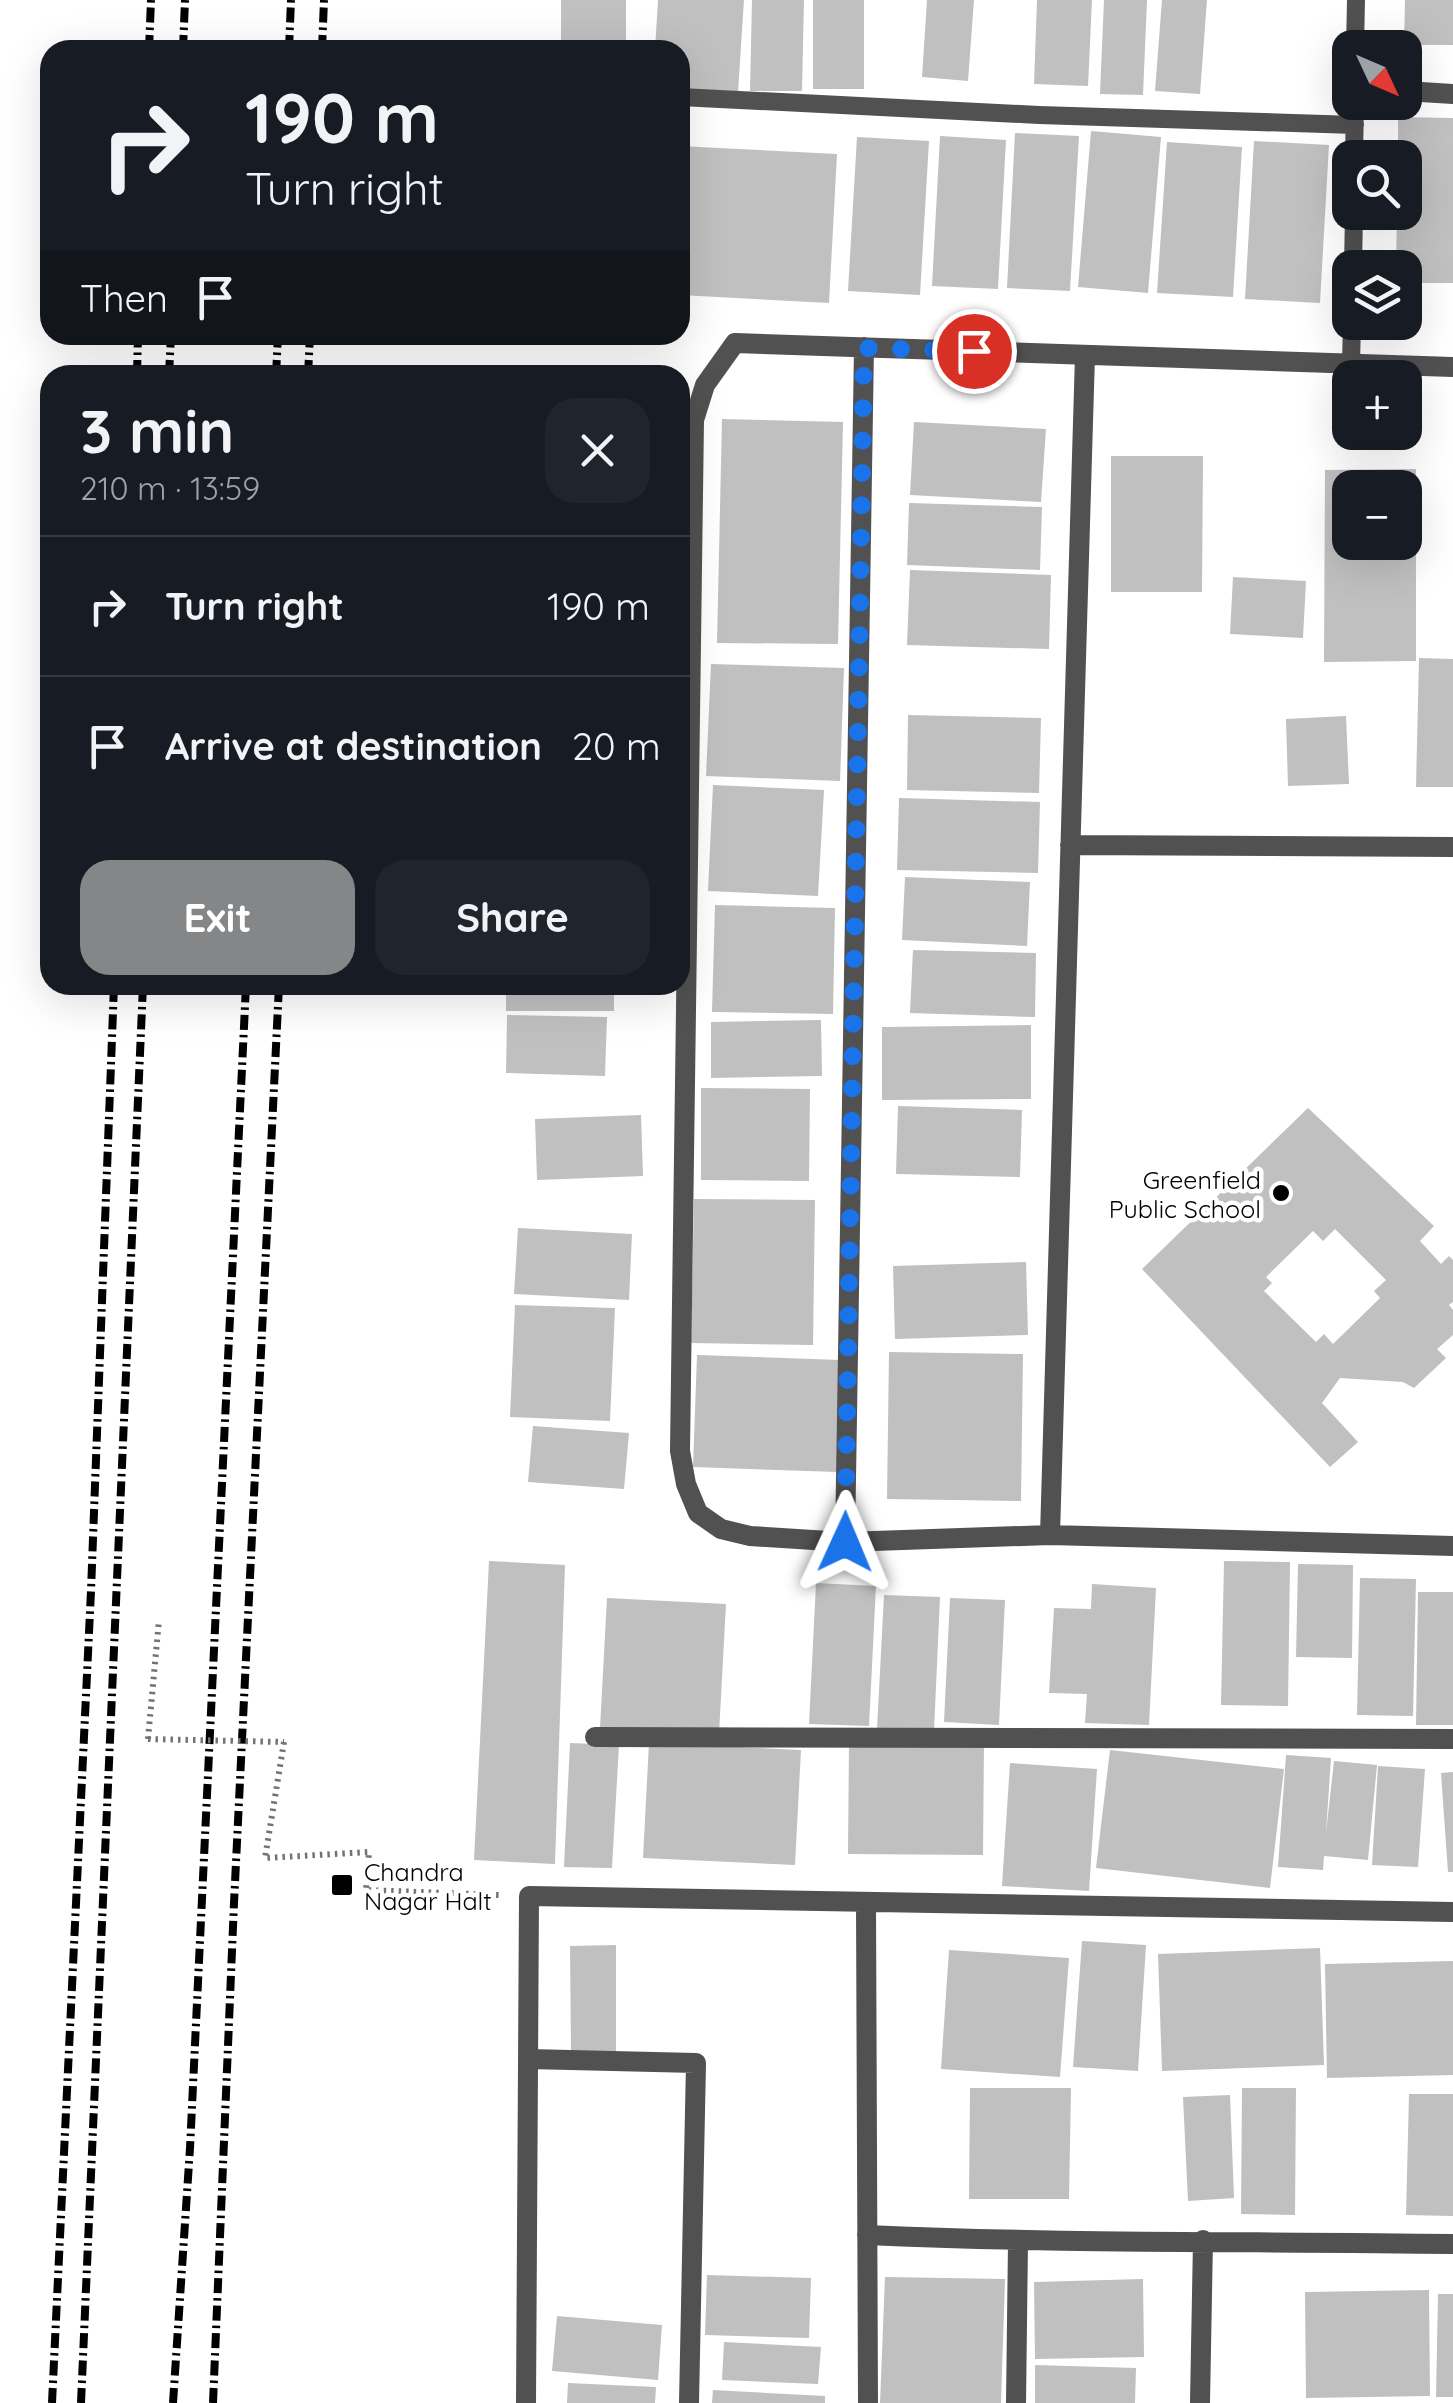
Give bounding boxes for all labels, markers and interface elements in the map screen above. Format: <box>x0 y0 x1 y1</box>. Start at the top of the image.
north arrow <box>1332 30 1422 120</box>
map controls <box>1332 30 1422 560</box>
text: 190 m <box>245 73 439 161</box>
icon: right <box>80 80 210 210</box>
button: search <box>1332 140 1422 230</box>
text: Turn right <box>245 160 444 216</box>
button: layers <box>1332 250 1422 340</box>
icon: arrive <box>188 270 243 325</box>
text: Then <box>80 274 168 322</box>
pin <box>932 309 1017 394</box>
icon: arrive <box>947 324 1002 379</box>
button: + <box>1332 360 1422 450</box>
text: 3 min <box>80 393 234 468</box>
button: close <box>545 398 650 503</box>
text: 210 m · 13:59 <box>80 468 260 508</box>
button: − <box>1332 470 1422 560</box>
icon: right <box>80 579 135 634</box>
text: Turn right <box>165 582 344 630</box>
text: 190 m <box>547 582 650 630</box>
icon: arrive <box>80 719 135 774</box>
text: Arrive at destination <box>165 722 542 770</box>
text: 20 m <box>572 722 661 770</box>
button: Exit <box>80 860 355 975</box>
button: Share <box>375 860 650 975</box>
place label: Greenfield Public School <box>1109 1164 1261 1224</box>
marker: Greenfield Public School <box>1270 1182 1292 1204</box>
position arrow <box>793 1490 897 1594</box>
place label: Chandra Nagar Halt <box>364 1856 492 1916</box>
marker: Chandra Nagar Halt <box>329 1872 355 1898</box>

